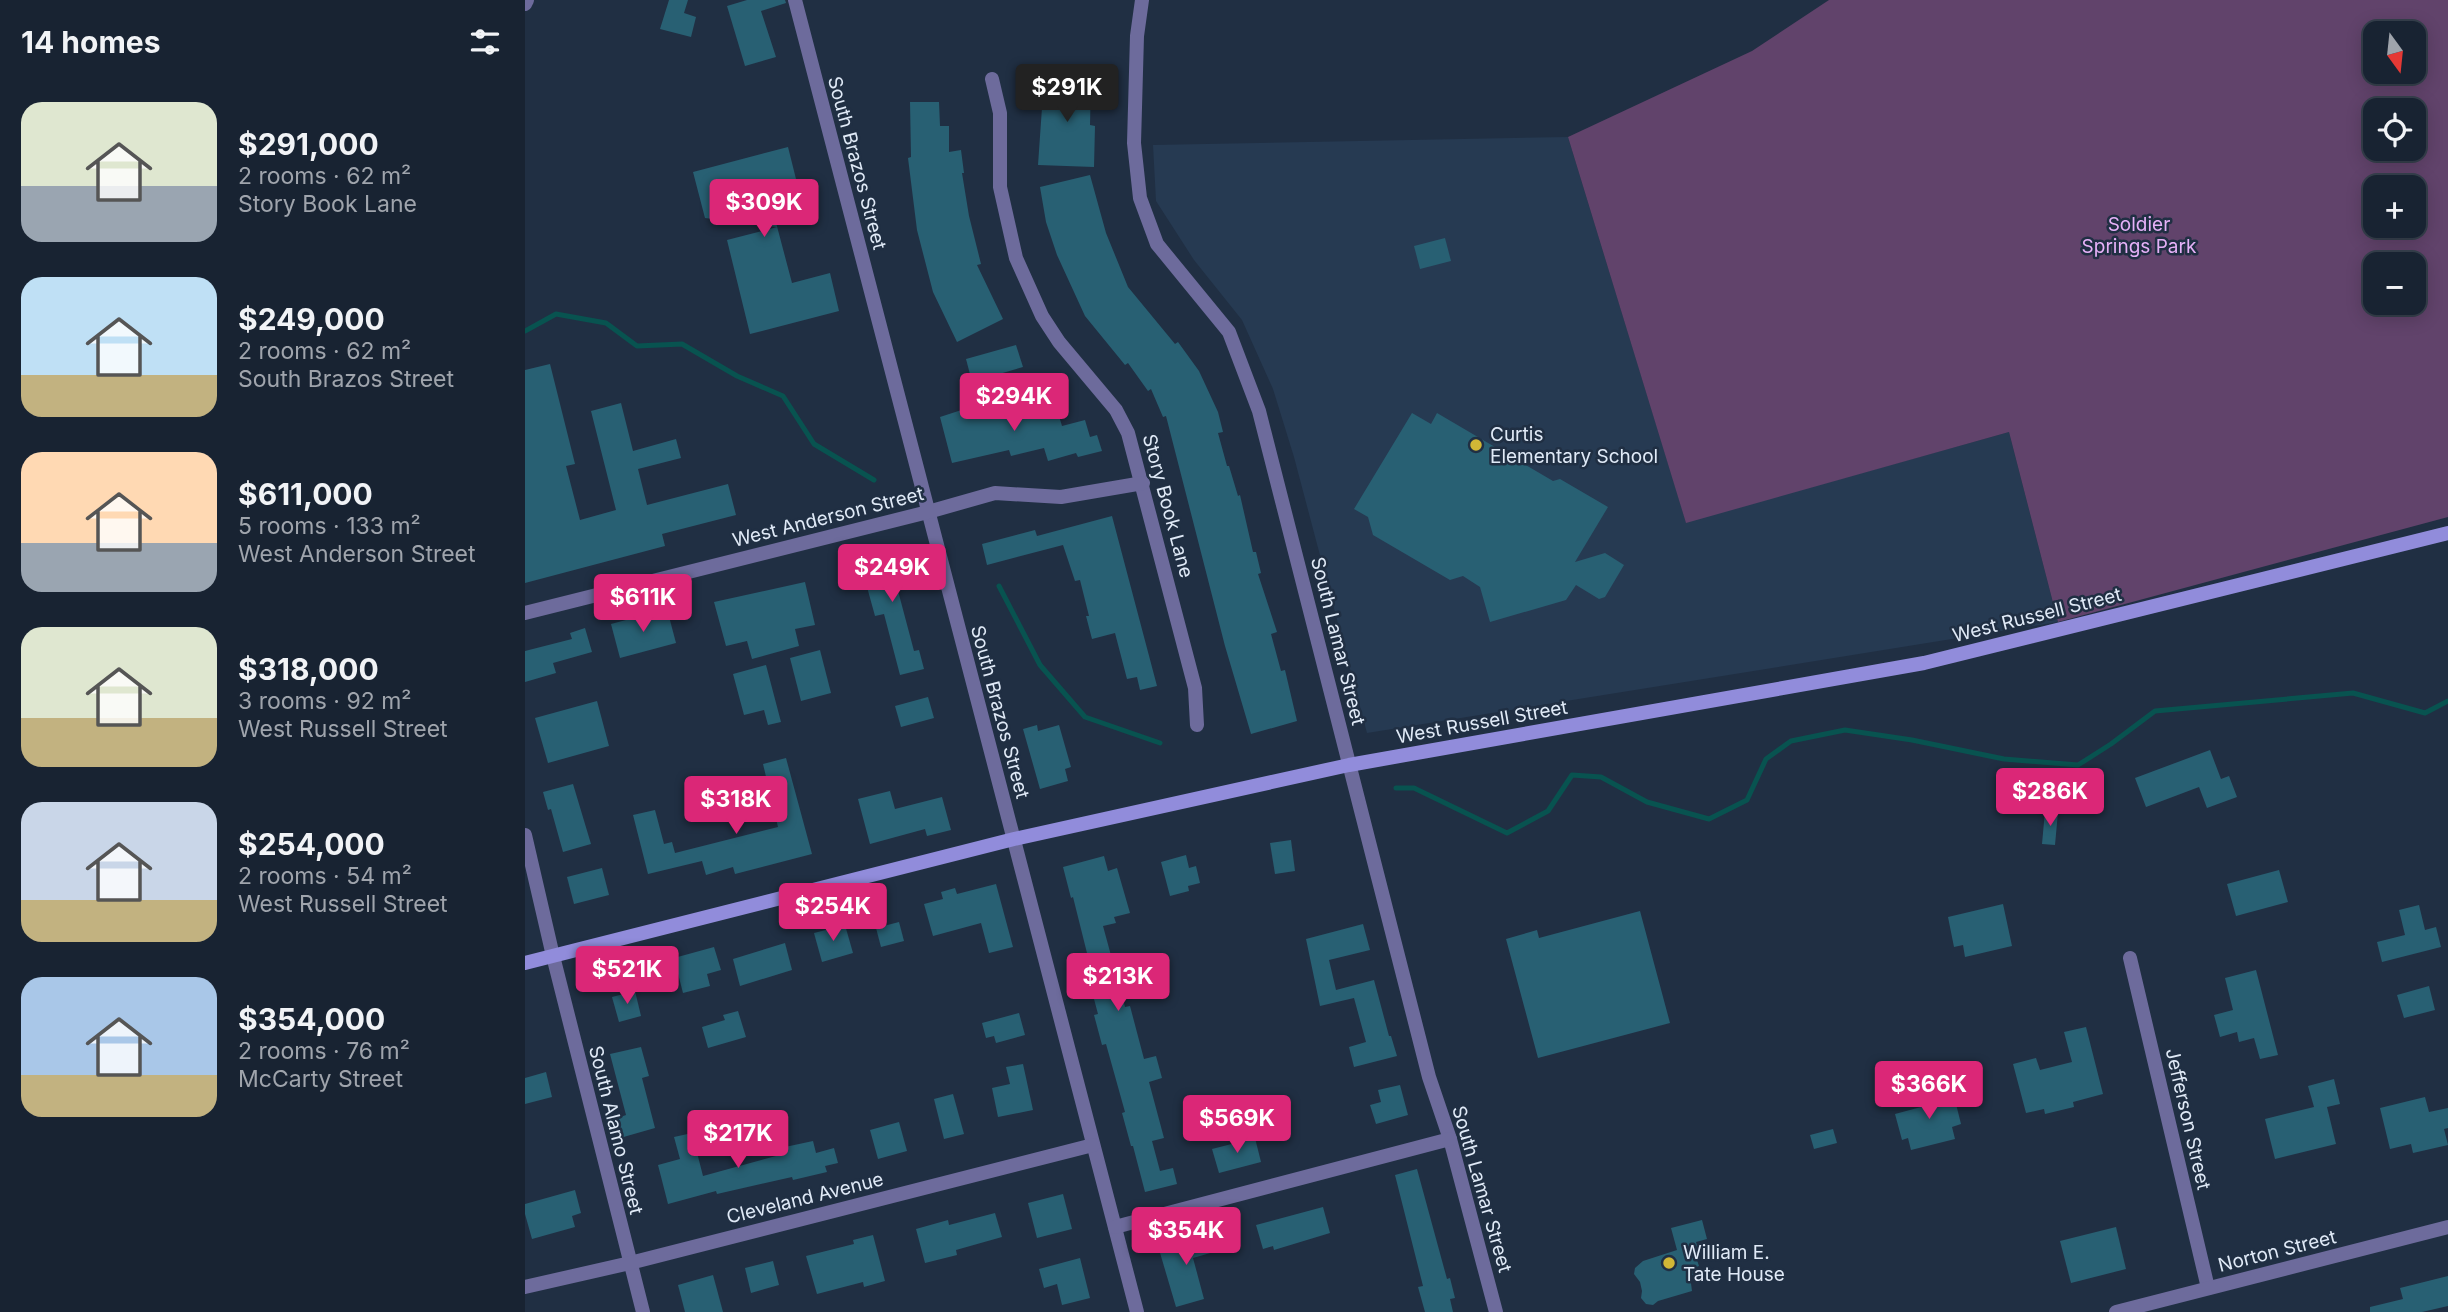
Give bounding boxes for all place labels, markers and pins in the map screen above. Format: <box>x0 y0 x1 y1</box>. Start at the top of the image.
pin: $291K <box>1018 64 1116 124</box>
pin: $309K <box>715 180 813 239</box>
pin: $294K <box>965 374 1063 433</box>
place label: Curtis Elementary School <box>1490 423 1658 468</box>
marker: Curtis Elementary School <box>1468 437 1484 453</box>
pin: $249K <box>843 544 941 604</box>
pin: $611K <box>594 574 692 634</box>
pin: $286K <box>2001 768 2099 828</box>
pin: $318K <box>687 776 785 836</box>
pin: $254K <box>784 884 882 943</box>
pin: $521K <box>578 946 676 1006</box>
pin: $213K <box>1069 954 1167 1013</box>
pin: $366K <box>1880 1062 1978 1121</box>
pin: $569K <box>1188 1096 1286 1155</box>
pin: $217K <box>689 1110 787 1170</box>
pin: $354K <box>1137 1208 1235 1267</box>
place label: William E. Tate House <box>1683 1241 1785 1286</box>
marker: William E. Tate House <box>1661 1255 1677 1271</box>

